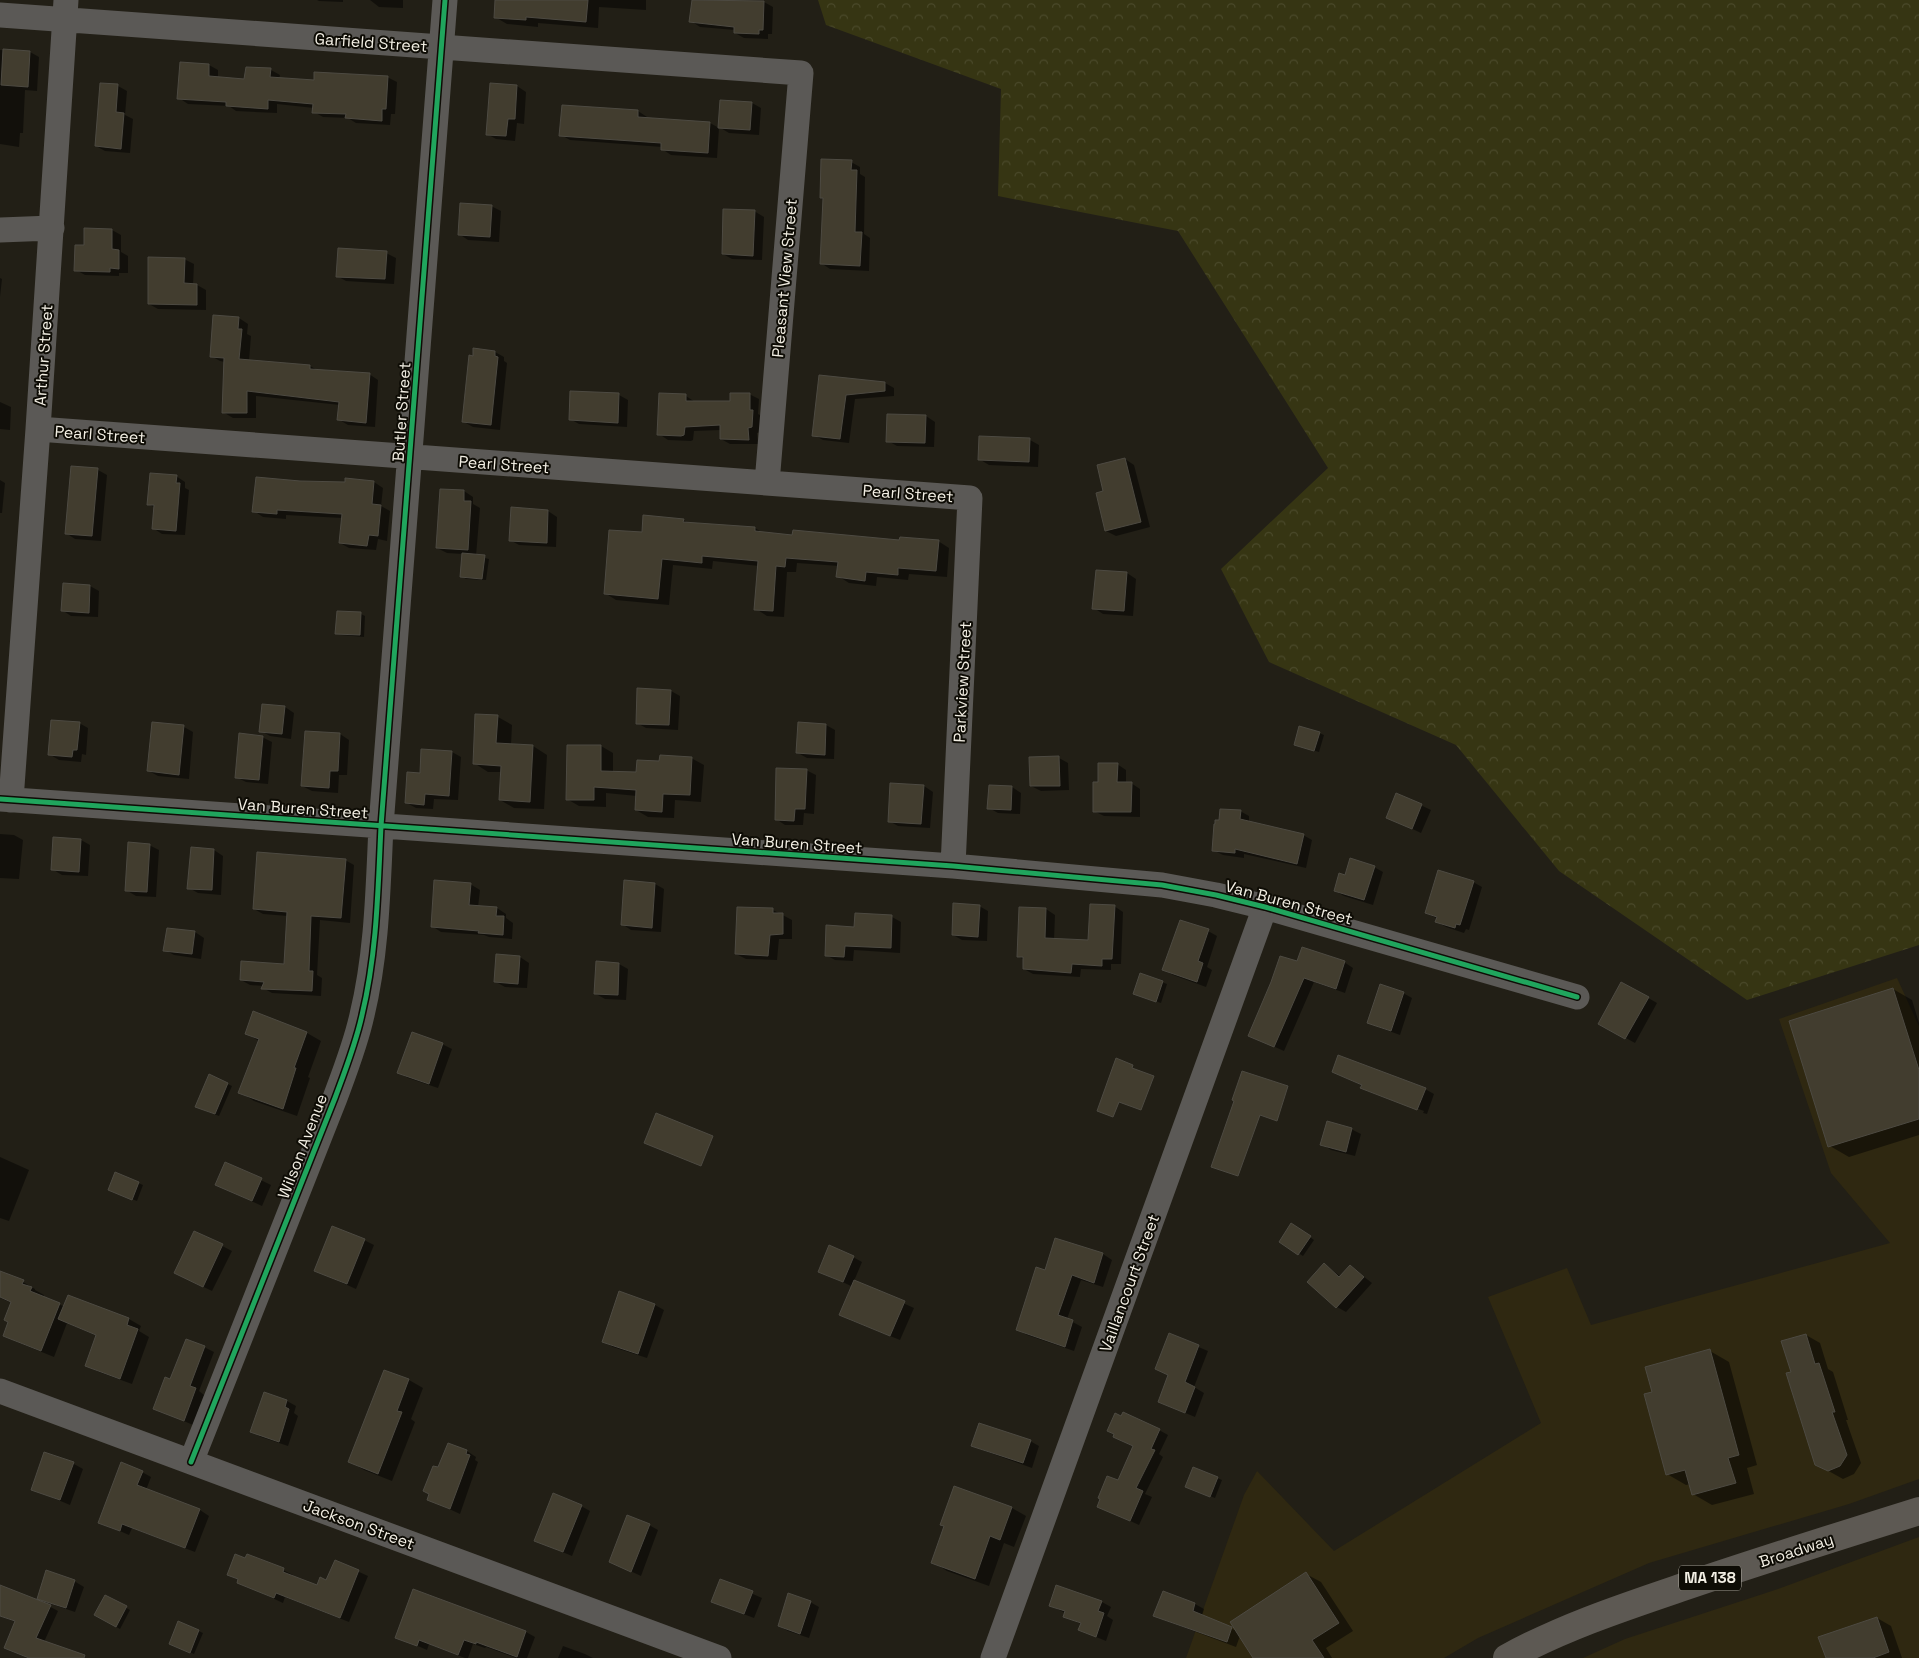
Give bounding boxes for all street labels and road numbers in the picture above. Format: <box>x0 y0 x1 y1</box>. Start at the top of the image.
street label: Garfield Street <box>314 28 428 57</box>
street label: Pleasant View Street <box>767 198 802 358</box>
street label: Arthur Street <box>29 303 58 407</box>
street label: Butler Street <box>388 361 415 463</box>
street label: Pearl Street <box>54 421 146 448</box>
street label: Pearl Street <box>458 451 550 478</box>
street label: Pearl Street <box>862 480 954 507</box>
street label: Parkview Street <box>949 621 976 743</box>
street label: Van Buren Street <box>237 793 369 824</box>
street label: Van Buren Street <box>731 828 863 859</box>
street label: Van Buren Street <box>1223 875 1355 930</box>
street label: Wilson Avenue <box>273 1091 332 1201</box>
street label: Vaillancourt Street <box>1095 1211 1164 1355</box>
street label: Jackson Street <box>300 1495 417 1554</box>
street label: Broadway <box>1756 1529 1836 1572</box>
road number: MA 138 <box>1679 1566 1741 1590</box>

